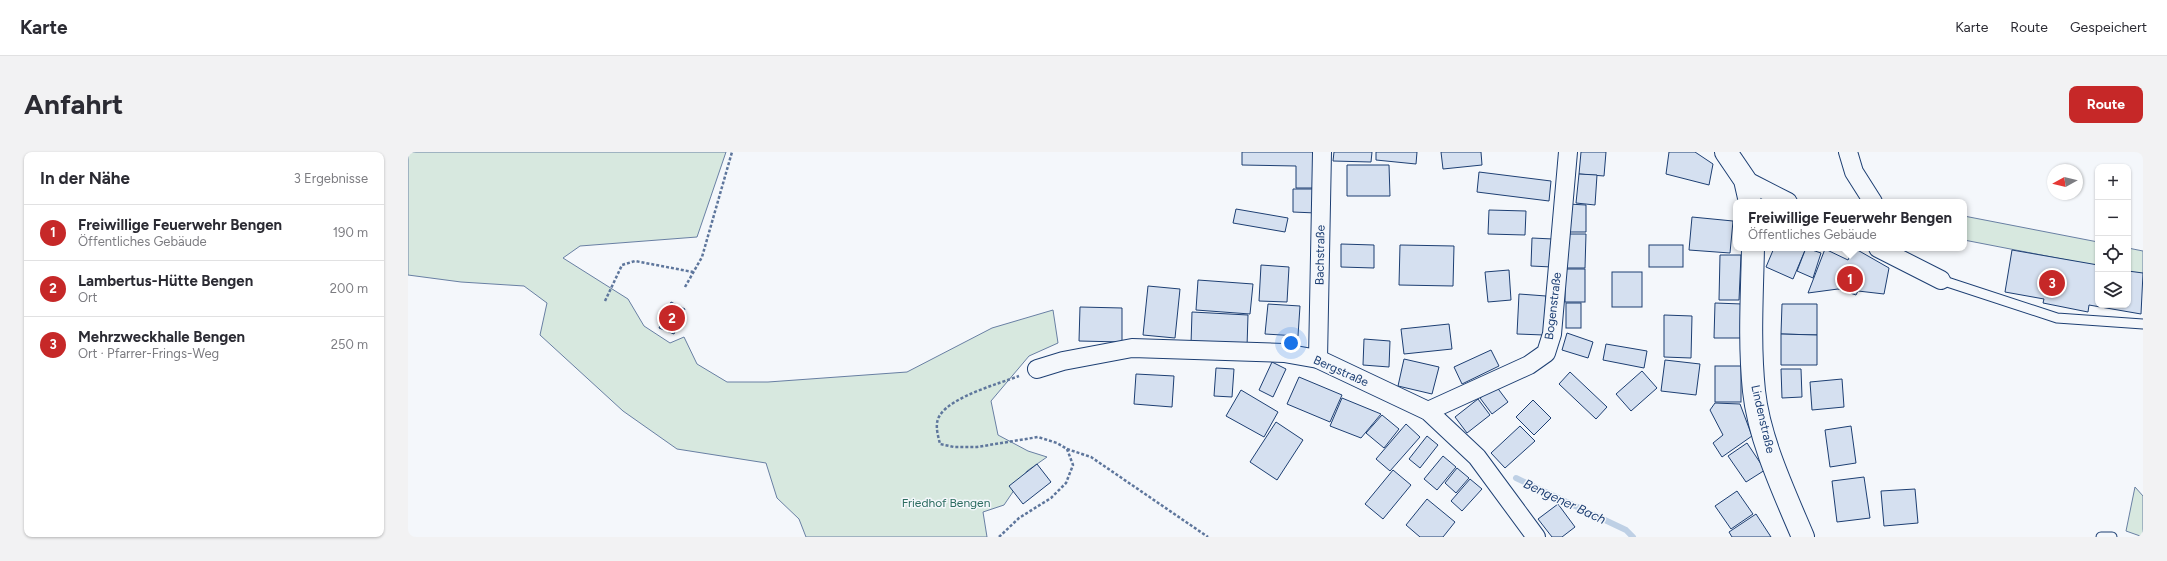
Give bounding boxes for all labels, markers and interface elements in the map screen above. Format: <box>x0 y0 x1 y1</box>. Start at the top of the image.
text: Karte <box>20 16 67 39</box>
text: Karte <box>1955 19 1988 36</box>
text: Route <box>2010 19 2048 36</box>
text: Gespeichert <box>2070 19 2147 36</box>
button: Route <box>2069 86 2143 123</box>
text: Anfahrt <box>24 87 123 121</box>
north arrow <box>2047 164 2083 200</box>
map controls <box>2095 164 2131 308</box>
button: + <box>2095 164 2131 200</box>
text: In der Nähe <box>40 168 130 188</box>
text: 3 Ergebnisse <box>294 171 368 186</box>
popup <box>1733 199 1967 251</box>
button: − <box>2095 200 2131 236</box>
text: Freiwillige Feuerwehr Bengen <box>1748 209 1952 227</box>
text: Freiwillige Feuerwehr Bengen <box>78 216 282 234</box>
street label: Bachstraße <box>1312 224 1328 285</box>
text: 1 <box>50 225 56 240</box>
text: 190 m <box>333 225 368 240</box>
text: Öffentliches Gebäude <box>1748 227 1877 242</box>
text: Öffentliches Gebäude <box>78 234 207 249</box>
button: locate <box>2095 236 2131 272</box>
pin: 1 <box>1837 264 1863 294</box>
pin: 3 <box>2039 268 2065 298</box>
street label: Bogenstraße <box>1542 271 1564 341</box>
text: Lambertus-Hütte Bengen <box>78 272 253 290</box>
button: layers <box>2095 272 2131 308</box>
text: 2 <box>49 281 57 296</box>
text: 200 m <box>330 281 368 296</box>
text: Ort <box>78 290 97 305</box>
pin: 2 <box>659 303 685 333</box>
text: Mehrzweckhalle Bengen <box>78 328 245 346</box>
your location <box>1281 333 1301 353</box>
text: 3 <box>49 337 57 352</box>
text: 250 m <box>331 337 368 352</box>
text: Ort · Pfarrer-Frings-Weg <box>78 346 219 361</box>
street label: Bergstraße <box>1311 353 1371 389</box>
street label: Lindenstraße <box>1748 384 1778 455</box>
water label: Bengener Bach <box>1521 476 1608 527</box>
park label: Friedhof Bengen <box>902 496 991 510</box>

